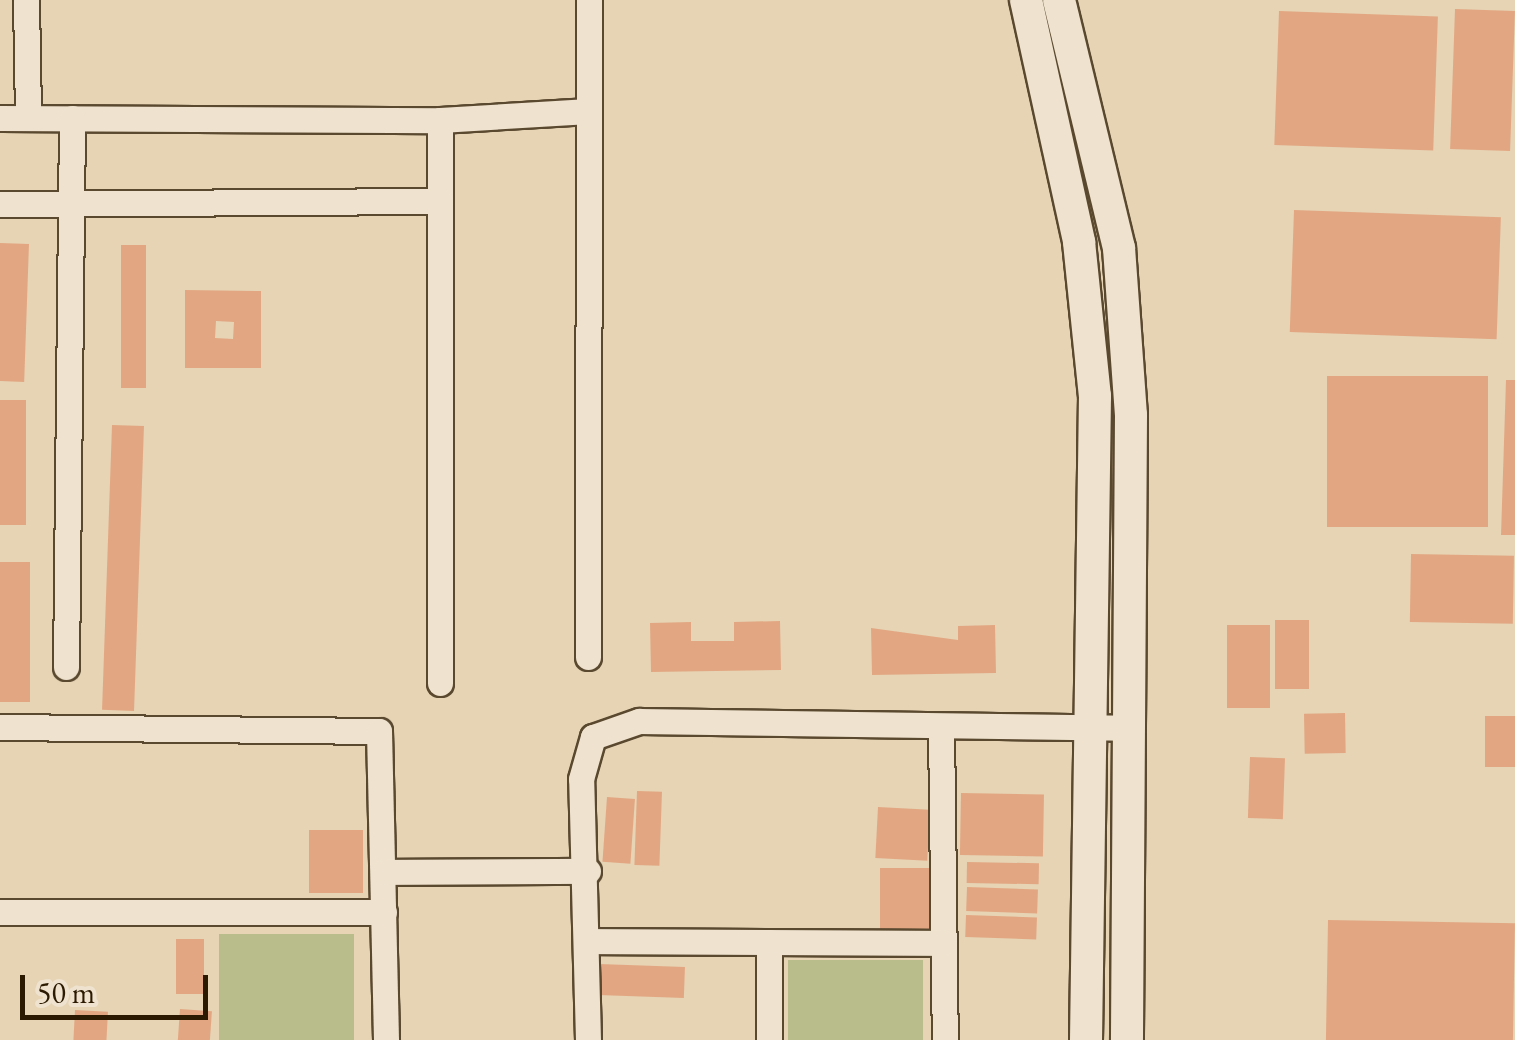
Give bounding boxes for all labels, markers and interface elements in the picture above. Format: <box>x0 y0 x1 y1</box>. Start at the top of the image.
scale bar <box>25 955 212 1017</box>
text: 50 m <box>37 973 95 1012</box>

